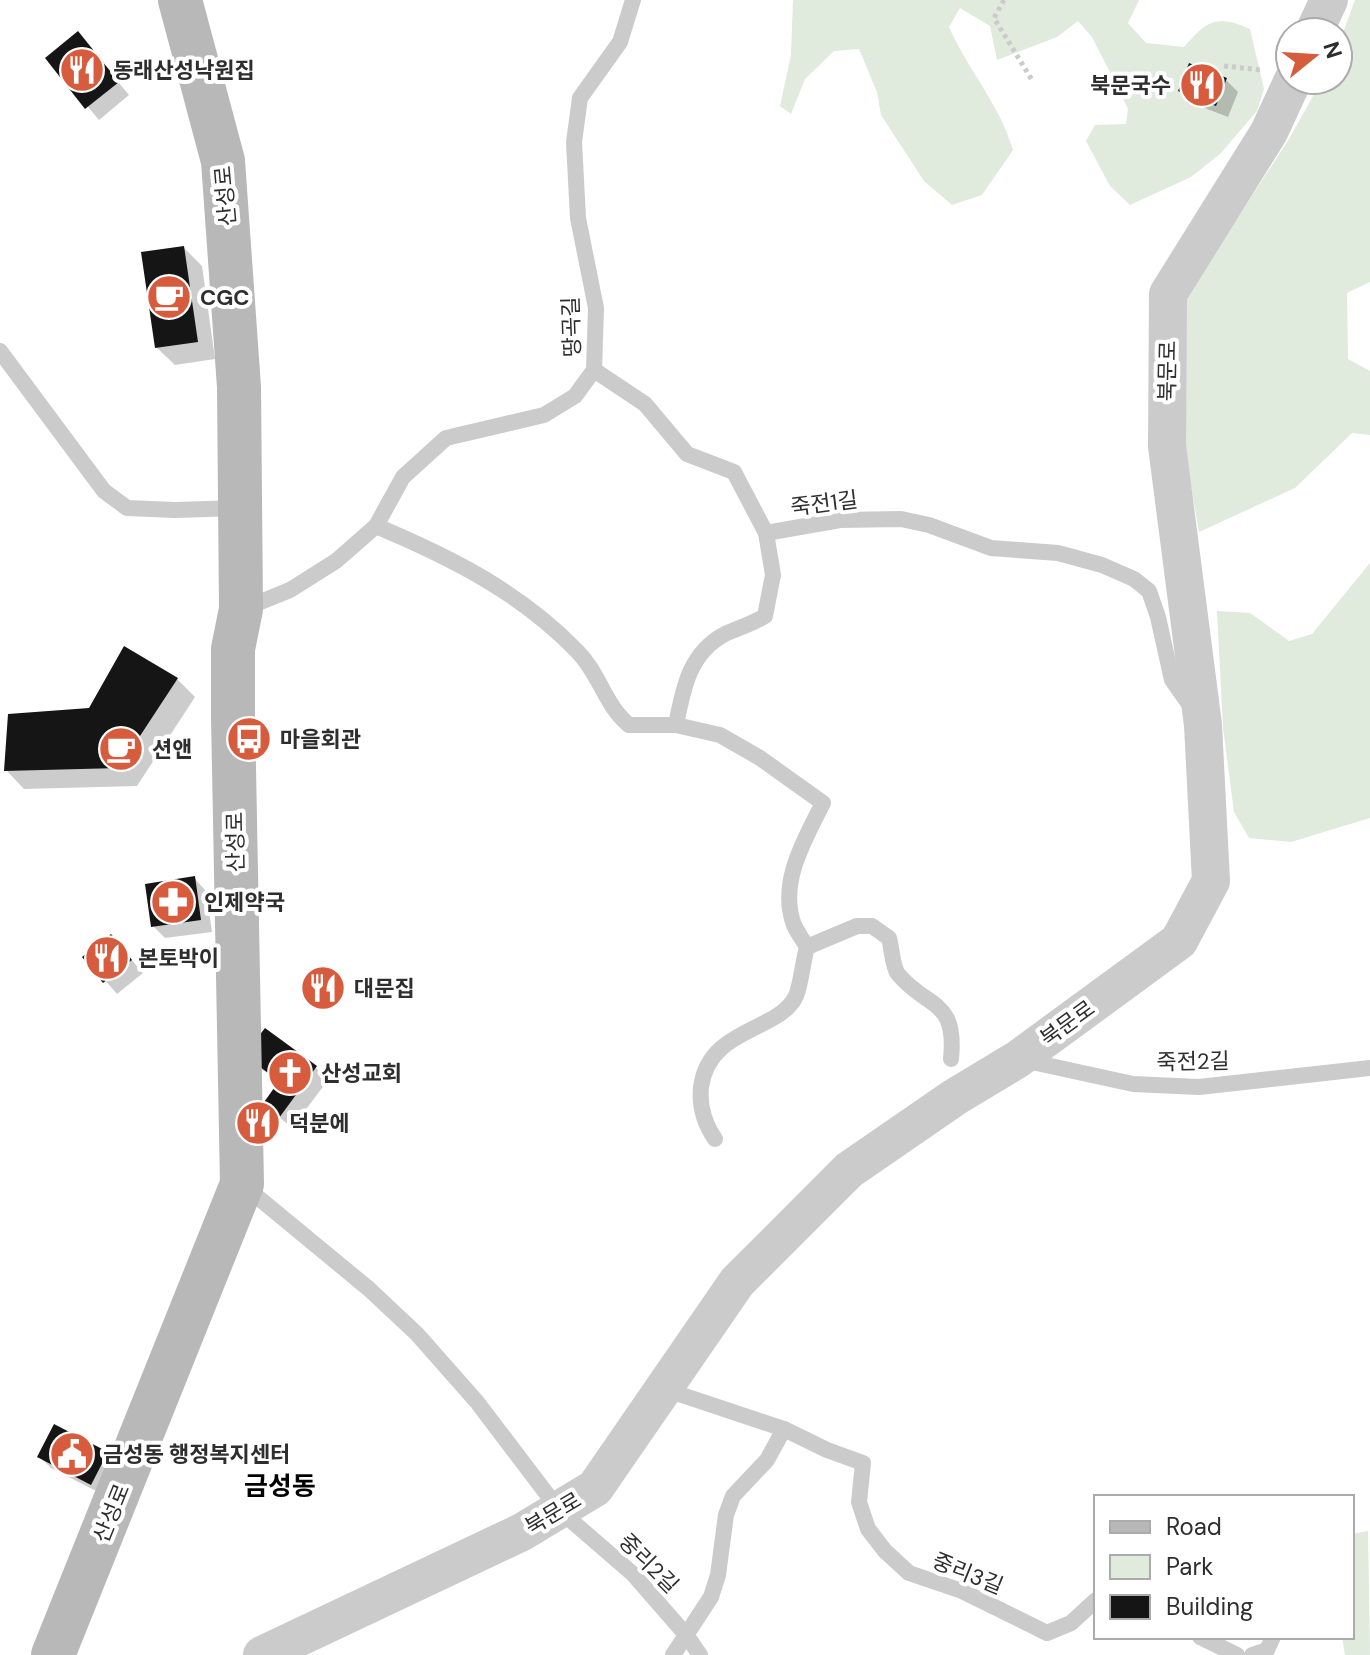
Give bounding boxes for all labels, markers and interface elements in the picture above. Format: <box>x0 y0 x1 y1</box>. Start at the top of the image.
north arrow <box>1274 16 1354 96</box>
text: N <box>1316 38 1349 62</box>
restaurant icon: 동래산성낙원집 <box>58 46 106 94</box>
place label: 동래산성낙원집 <box>113 56 255 85</box>
restaurant icon: 북문국수 <box>1178 61 1226 109</box>
place label: 북문국수 <box>1090 71 1171 100</box>
street label: 산성로 <box>208 164 243 227</box>
cafe icon: CGC <box>145 273 193 321</box>
place label: CGC <box>200 283 250 312</box>
street label: 땅곡길 <box>556 296 587 358</box>
street label: 북문로 <box>1152 340 1183 402</box>
street label: 죽전1길 <box>789 485 859 522</box>
bus stop icon: 마을회관 <box>225 715 273 763</box>
cafe icon: 션앤 <box>97 725 145 773</box>
place label: 마을회관 <box>280 725 361 754</box>
place label: 션앤 <box>152 735 192 764</box>
street label: 산성로 <box>220 811 251 873</box>
pharmacy icon: 인제약국 <box>149 878 197 926</box>
place label: 인제약국 <box>204 888 285 917</box>
restaurant icon: 본토박이 <box>83 934 131 982</box>
place label: 본토박이 <box>138 944 219 973</box>
restaurant icon: 대문집 <box>299 964 347 1012</box>
place label: 대문집 <box>354 974 415 1003</box>
street label: 북문로 <box>1034 994 1100 1053</box>
street label: 죽전2길 <box>1156 1046 1230 1077</box>
church icon: 산성교회 <box>266 1049 314 1097</box>
place label: 산성교회 <box>321 1059 402 1088</box>
restaurant icon: 덕분에 <box>234 1099 282 1147</box>
place label: 덕분에 <box>289 1109 350 1138</box>
public building icon: 금성동 행정복지센터 <box>48 1430 96 1478</box>
place label: 금성동 행정복지센터 <box>103 1440 290 1469</box>
district label: 금성동 <box>244 1469 316 1503</box>
street label: 산성로 <box>87 1480 136 1547</box>
street label: 북문로 <box>520 1485 587 1541</box>
legend <box>1094 1495 1354 1639</box>
text: Road <box>1166 1511 1222 1542</box>
street label: 중리2길 <box>612 1527 685 1600</box>
street label: 중리3길 <box>928 1546 1007 1601</box>
text: Park <box>1166 1551 1213 1582</box>
text: Building <box>1166 1591 1253 1622</box>

